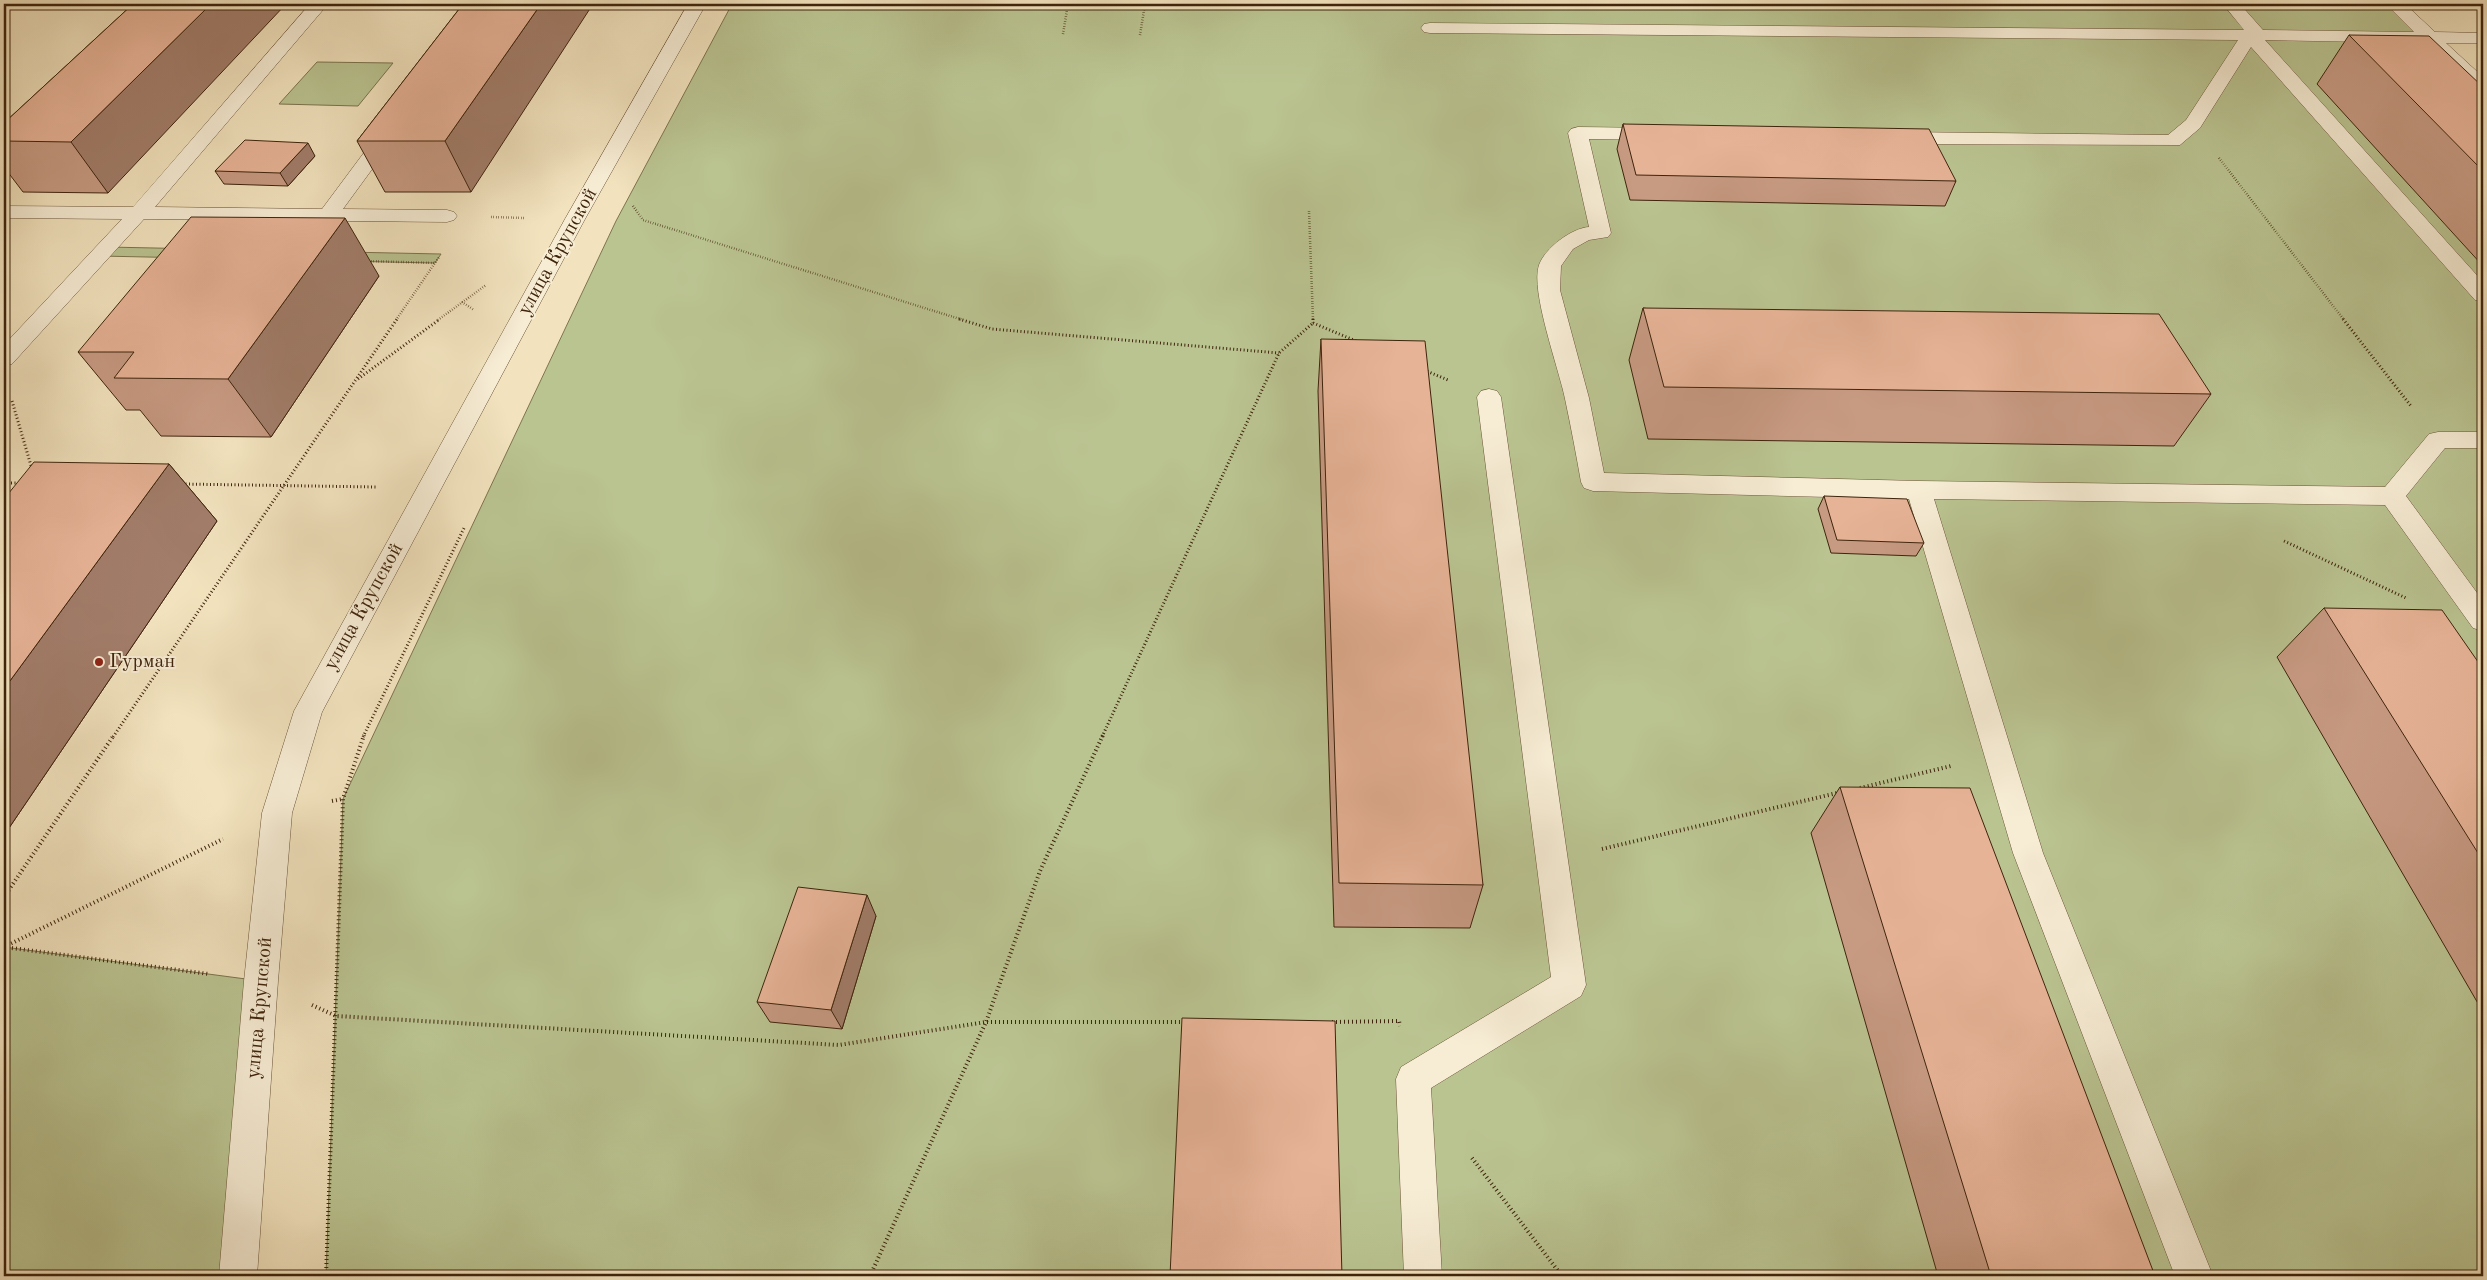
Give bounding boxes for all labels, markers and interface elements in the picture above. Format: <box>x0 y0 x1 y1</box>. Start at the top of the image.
street label: улица Крупской <box>515 185 601 319</box>
street label: улица Крупской <box>321 540 407 674</box>
place label: Гурман <box>109 652 175 672</box>
marker: Гурман <box>93 656 105 668</box>
street label: улица Крупской <box>244 936 276 1080</box>

